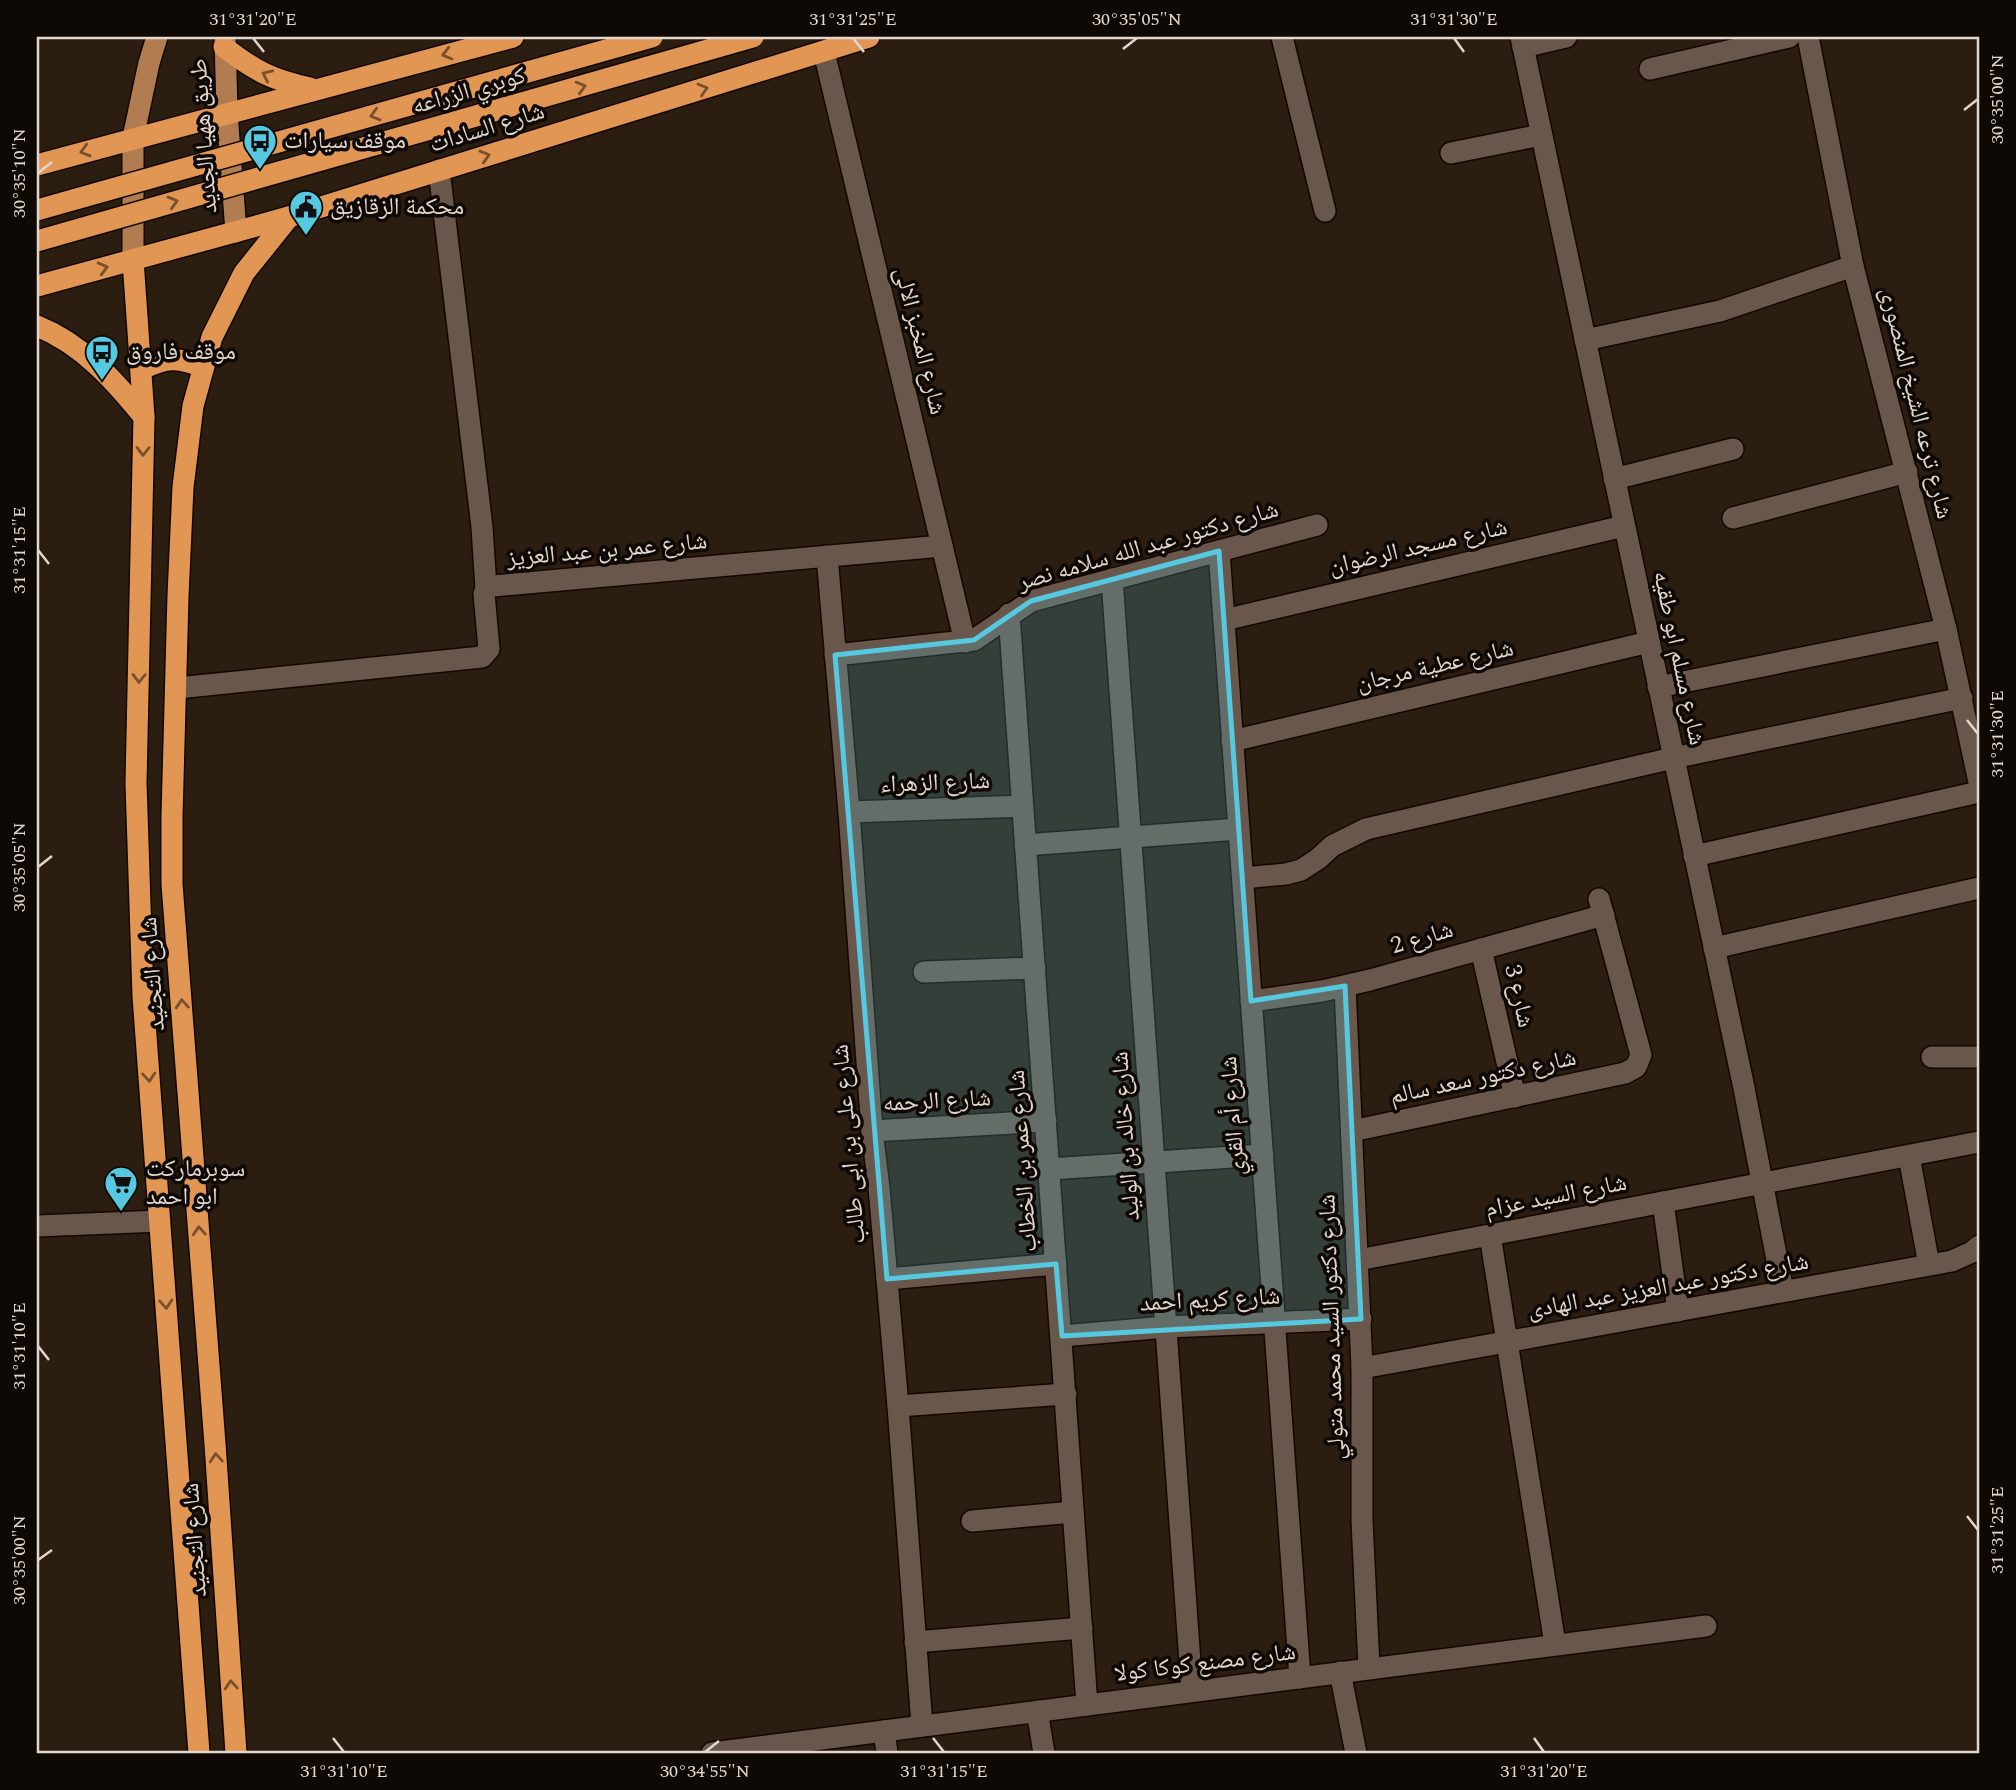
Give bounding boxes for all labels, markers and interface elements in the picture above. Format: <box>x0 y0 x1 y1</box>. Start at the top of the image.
text: 31°31'20"E <box>209 6 297 33</box>
text: 31°31'25"E <box>809 6 897 33</box>
text: 30°35'05"N <box>1092 6 1182 33</box>
text: 31°31'30"E <box>1410 6 1498 33</box>
one-way arrow <box>441 46 453 61</box>
text: 30°35'00"N <box>1984 54 2011 144</box>
street label: طريق ههيا الجديد <box>181 57 227 215</box>
street label: كوبري الزراعه <box>408 58 530 124</box>
one-way arrow <box>262 69 274 83</box>
one-way arrow <box>574 80 586 95</box>
one-way arrow <box>697 83 709 98</box>
street label: شارع السادات <box>425 93 549 163</box>
one-way arrow <box>369 107 381 122</box>
bus stop icon: موقف سيارات <box>241 122 279 171</box>
place label: موقف سيارات <box>284 123 406 159</box>
text: 30°35'10"N <box>6 128 33 218</box>
one-way arrow <box>80 143 92 158</box>
one-way arrow <box>479 149 491 164</box>
public building icon: محكمة الزقازيق <box>287 188 325 237</box>
place label: محكمة الزقازيق <box>330 189 464 225</box>
one-way arrow <box>167 196 179 211</box>
one-way arrow <box>97 262 109 276</box>
street label: شارع المخبز الالى <box>884 264 956 418</box>
street label: شارع ترعه الشيخ المنصورى <box>1870 283 1962 523</box>
bus stop icon: موقف فاروق <box>83 333 121 382</box>
place label: موقف فاروق <box>126 334 236 370</box>
one-way arrow <box>135 446 151 456</box>
street label: شارع دكتور عبد الله سلامه نصر <box>1012 492 1283 601</box>
text: 31°31'15"E <box>6 506 33 594</box>
street label: شارع مسجد الرضوان <box>1325 509 1511 585</box>
street label: شارع عمر بن عبد العزيز <box>504 523 709 577</box>
street label: شارع مسلم ابو طقيه <box>1643 568 1715 748</box>
street label: شارع عطية مرجان <box>1353 630 1517 702</box>
one-way arrow <box>131 673 146 684</box>
text: 31°31'30"E <box>1984 690 2011 778</box>
street label: شارع الزهراء <box>879 763 991 803</box>
text: 30°35'05"N <box>6 822 33 912</box>
street label: شارع 2 <box>1386 912 1458 964</box>
street label: شارع التجنيد <box>131 916 175 1032</box>
street label: شارع 3 <box>1494 961 1544 1031</box>
one-way arrow <box>174 999 189 1010</box>
street label: شارع دكتور سعد سالم <box>1387 1040 1579 1114</box>
street label: شارع على بن ابى طالب <box>822 1043 876 1245</box>
street label: شارع خالد بن الوليد <box>1102 1050 1150 1222</box>
street label: شارع أم القري <box>1211 1055 1255 1177</box>
street label: شارع عمر بن الخطاب <box>999 1069 1047 1253</box>
one-way arrow <box>141 1072 156 1083</box>
street label: شارع الرحمه <box>882 1080 992 1122</box>
place label: سوبرماركت ابو احمد <box>146 1151 245 1215</box>
supermarket icon: سوبرماركت ابو احمد <box>102 1164 140 1213</box>
street label: شارع السيد عزام <box>1482 1165 1630 1227</box>
street label: شارع دكتور السيد محمد متولي <box>1309 1193 1355 1461</box>
one-way arrow <box>192 1226 207 1237</box>
street label: شارع دكتور عبد العزيز عبد الهادى <box>1525 1244 1811 1328</box>
street label: شارع كريم احمد <box>1139 1278 1281 1322</box>
one-way arrow <box>159 1298 174 1309</box>
text: 31°31'10"E <box>6 1302 33 1390</box>
one-way arrow <box>209 1452 224 1463</box>
street label: شارع التجنيد <box>173 1482 217 1598</box>
text: 31°31'25"E <box>1984 1486 2011 1574</box>
text: 30°35'00"N <box>6 1515 33 1605</box>
street label: شارع مصنع كوكا كولا <box>1112 1634 1298 1692</box>
one-way arrow <box>224 1679 239 1690</box>
text: 31°31'10"E <box>300 1758 388 1785</box>
text: 30°34'55"N <box>660 1758 750 1785</box>
text: 31°31'15"E <box>900 1758 988 1785</box>
text: 31°31'20"E <box>1500 1758 1588 1785</box>

